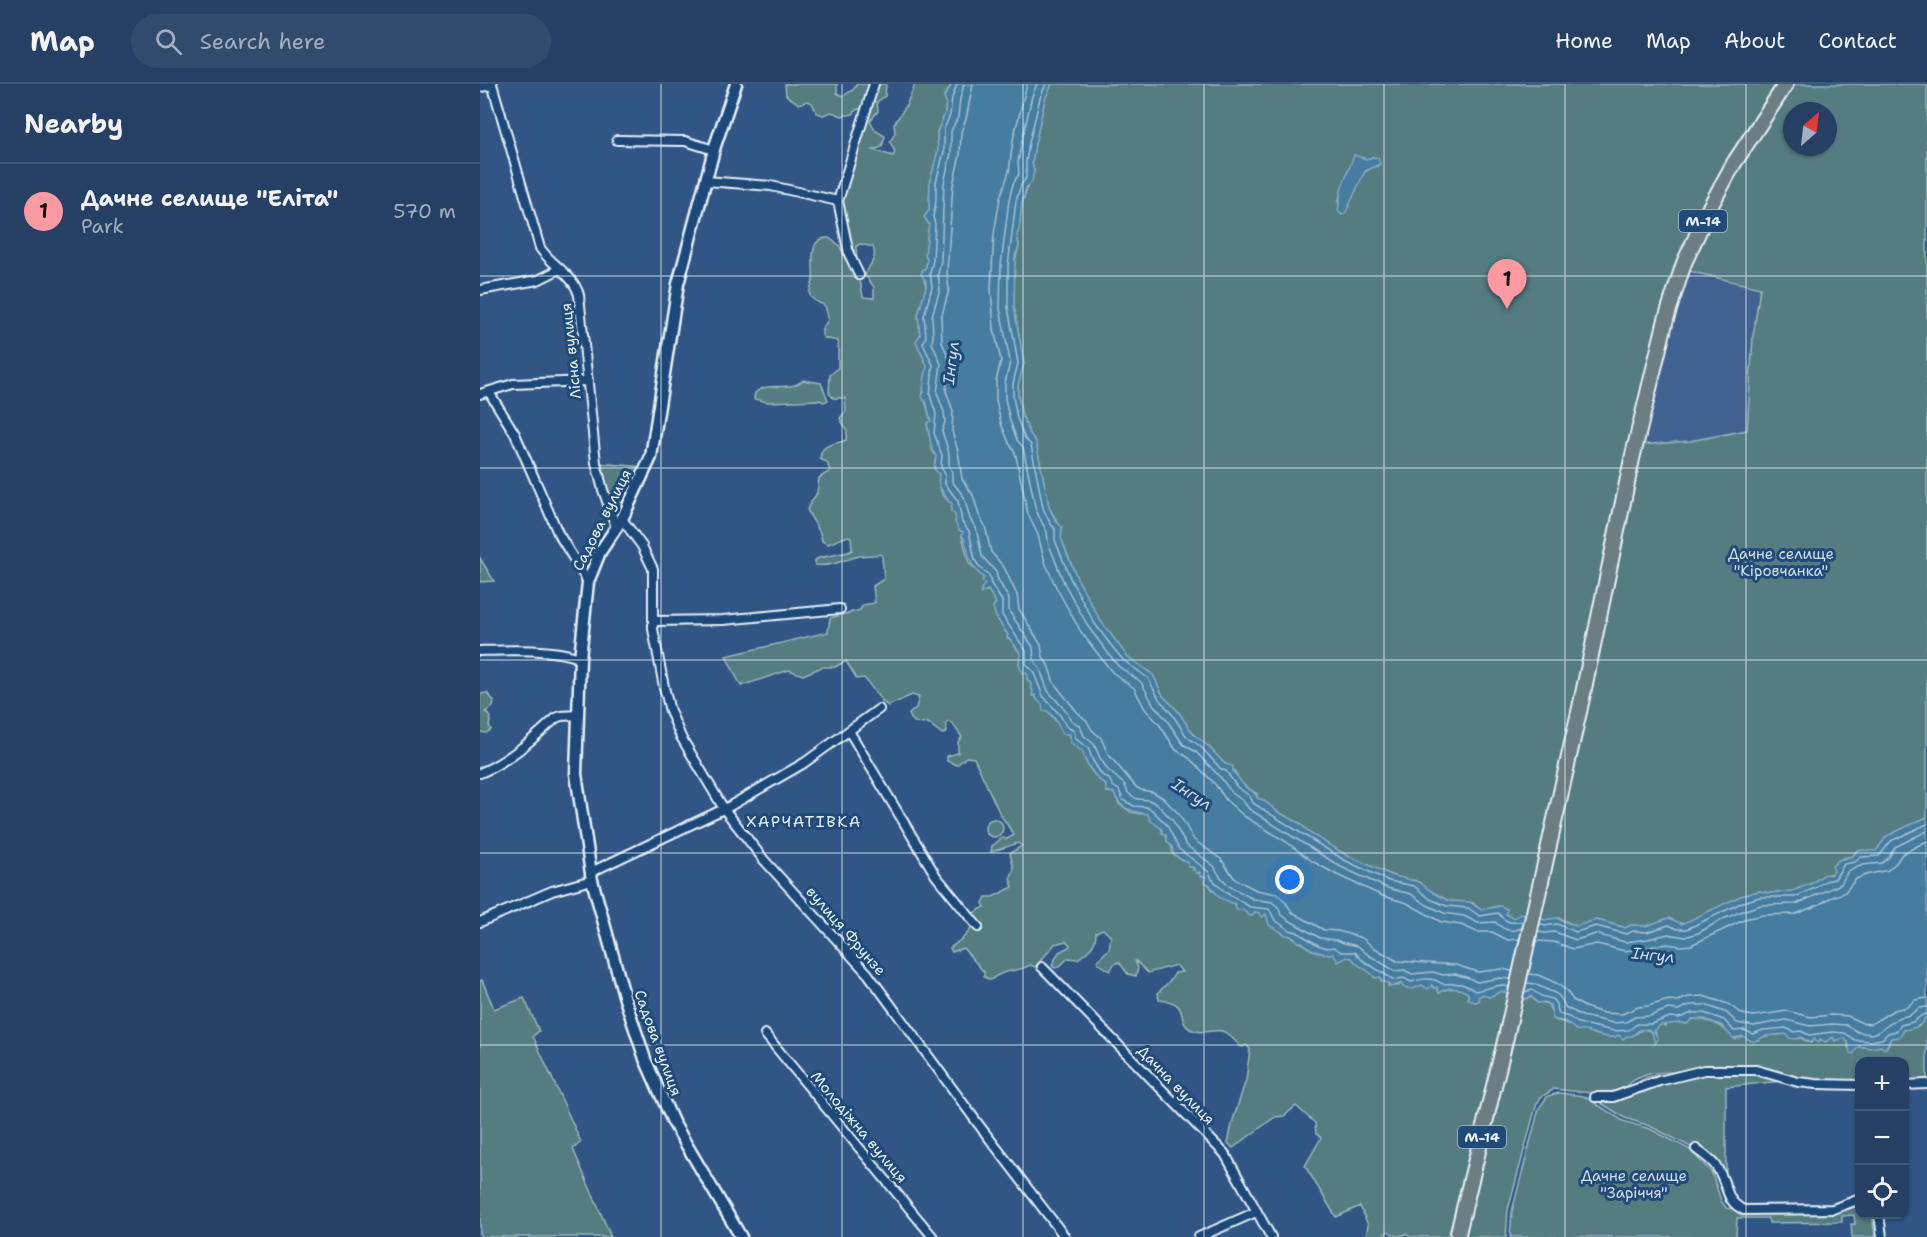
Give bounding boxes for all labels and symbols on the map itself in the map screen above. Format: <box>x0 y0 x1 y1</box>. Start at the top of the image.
north arrow <box>1783 102 1837 156</box>
road number: М-14 <box>1679 210 1727 232</box>
pin: 1 <box>1488 260 1526 309</box>
street label: Лісна вулиця <box>556 302 586 400</box>
water label: Інгул <box>938 340 964 387</box>
street label: Садова вулиця <box>568 466 636 574</box>
park label: Дачне селище "Кіровчанка" <box>1728 544 1834 581</box>
water label: Інгул <box>1167 773 1216 815</box>
district label: ХАРЧАТІВКА <box>746 811 862 832</box>
your location <box>1275 865 1304 894</box>
street label: вулиця Фрунзе <box>802 882 890 980</box>
water label: Інгул <box>1629 942 1676 968</box>
street label: Садова вулиця <box>630 987 686 1099</box>
street label: Дачна вулиця <box>1133 1041 1219 1129</box>
street label: Молодіжна вулиця <box>806 1067 912 1187</box>
road number: М-14 <box>1458 1126 1506 1148</box>
park label: Дачне селище "Заріччя" <box>1581 1166 1687 1203</box>

